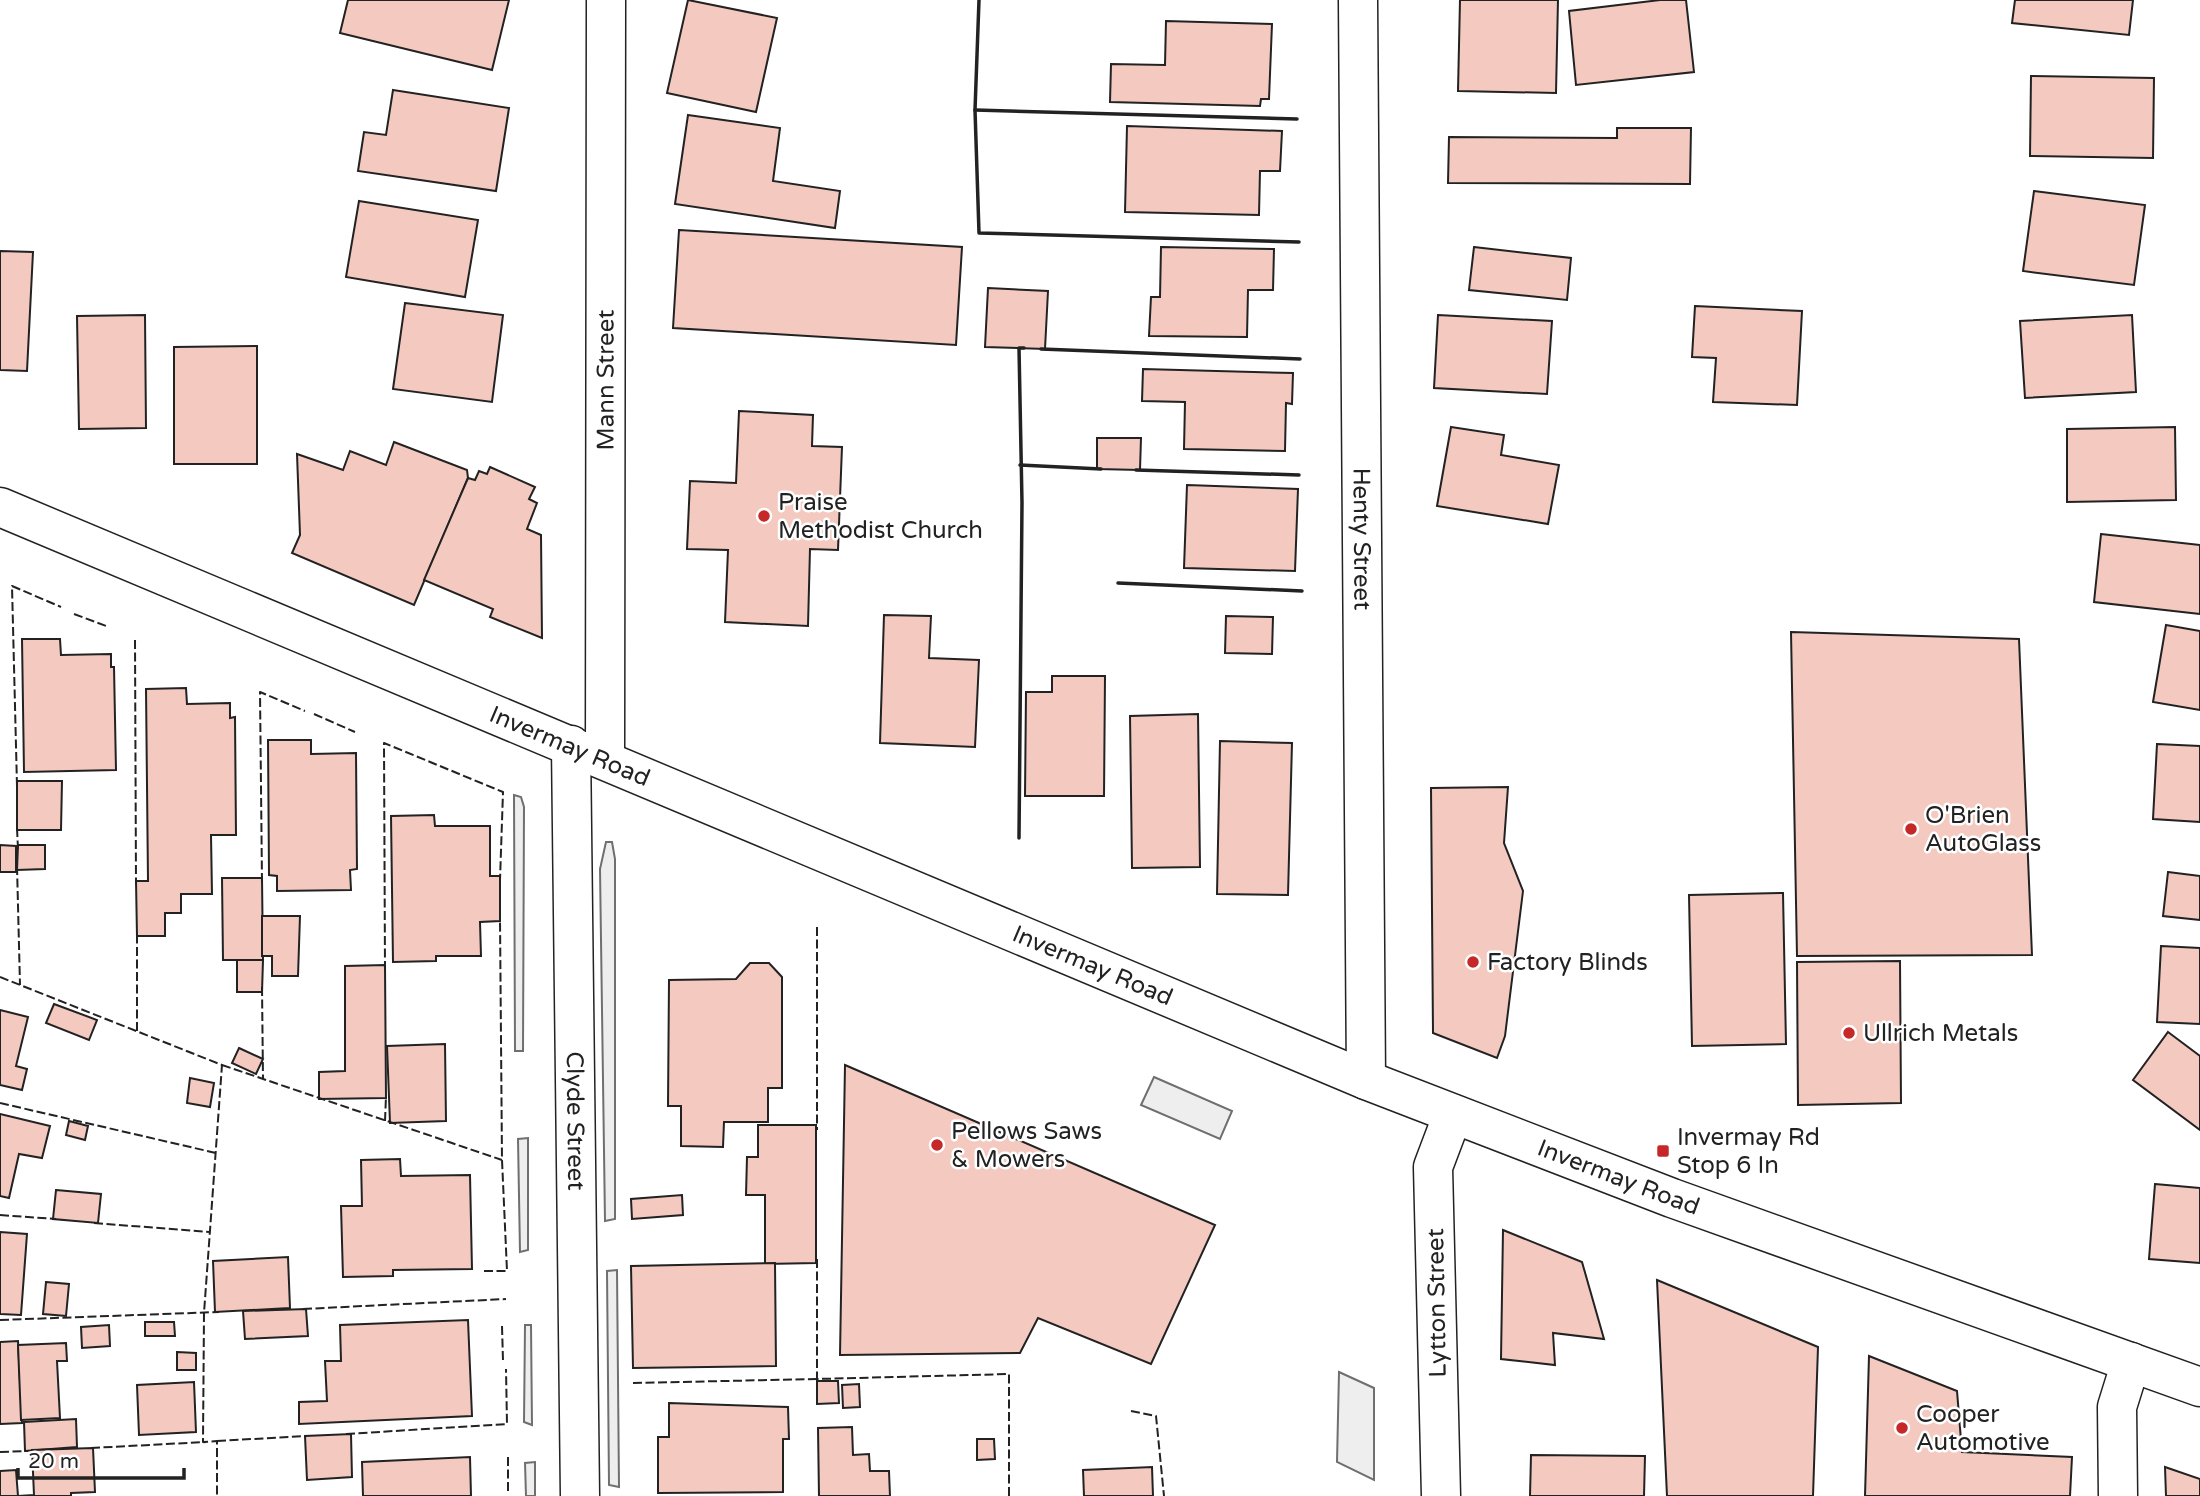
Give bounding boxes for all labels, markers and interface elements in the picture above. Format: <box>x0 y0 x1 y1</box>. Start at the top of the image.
street label: Mann Street <box>591 310 620 450</box>
street label: Henty Street <box>1347 468 1377 610</box>
place label: Praise Methodist Church <box>778 488 983 545</box>
marker: Praise Methodist Church <box>756 508 772 524</box>
street label: Invermay Road <box>485 700 654 793</box>
place label: O'Brien AutoGlass <box>1925 801 2041 858</box>
marker: O'Brien AutoGlass <box>1903 821 1919 837</box>
street label: Invermay Road <box>1008 919 1177 1012</box>
place label: Factory Blinds <box>1487 948 1648 977</box>
marker: Factory Blinds <box>1465 954 1481 970</box>
place label: Ullrich Metals <box>1863 1019 2018 1048</box>
marker: Ullrich Metals <box>1841 1025 1857 1041</box>
street label: Clyde Street <box>560 1051 591 1191</box>
place label: Pellows Saws & Mowers <box>951 1117 1102 1174</box>
place label: Invermay Rd Stop 6 In <box>1677 1123 1820 1180</box>
street label: Invermay Road <box>1533 1133 1704 1221</box>
marker: Pellows Saws & Mowers <box>929 1137 945 1153</box>
marker: Invermay Rd Stop 6 In <box>1655 1143 1671 1159</box>
street label: Lytton Street <box>1421 1228 1453 1378</box>
place label: Cooper Automotive <box>1916 1400 2050 1457</box>
marker: Cooper Automotive <box>1894 1420 1910 1436</box>
scale bar <box>18 1436 184 1480</box>
text: 20 m <box>28 1449 79 1474</box>

